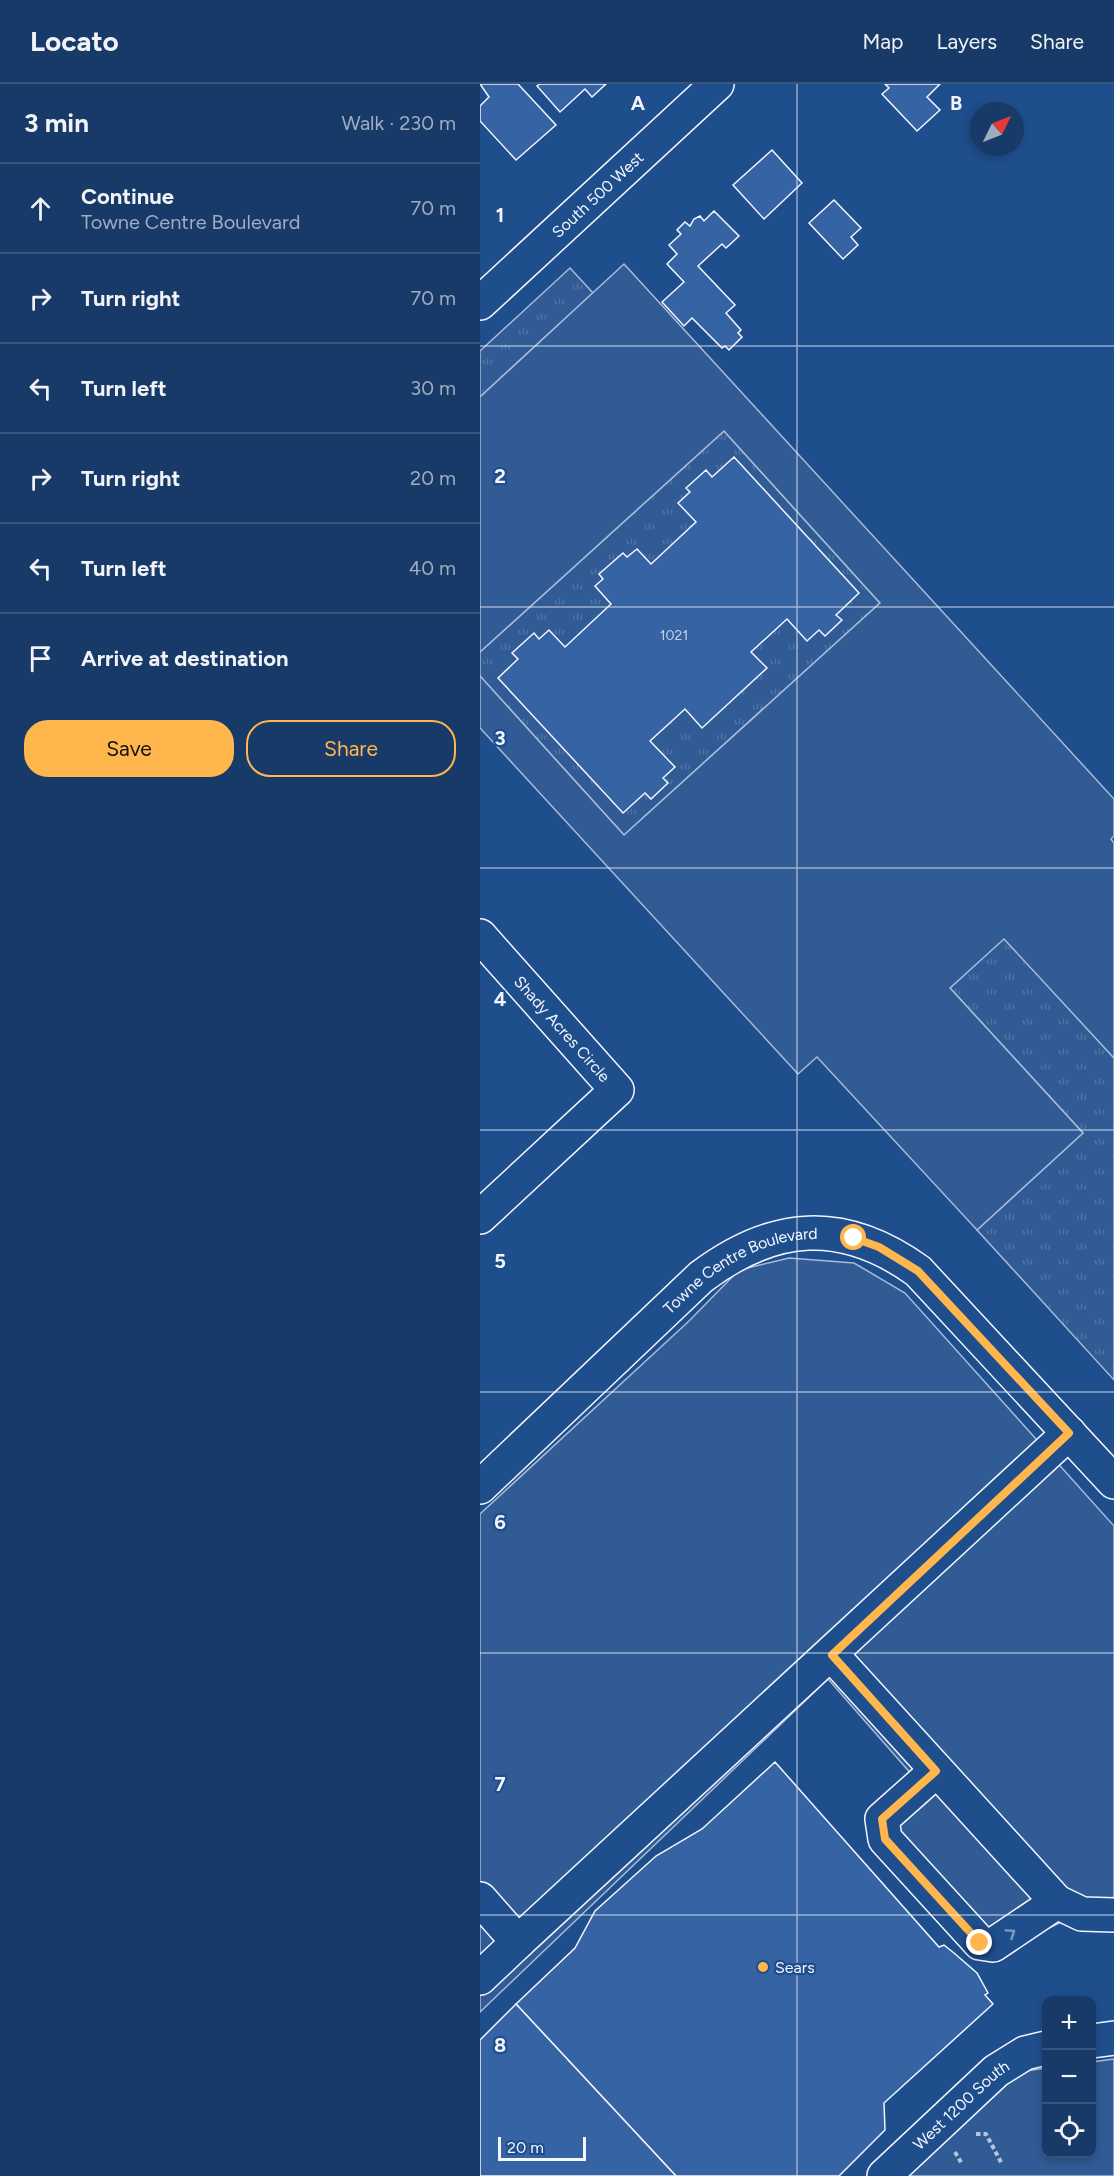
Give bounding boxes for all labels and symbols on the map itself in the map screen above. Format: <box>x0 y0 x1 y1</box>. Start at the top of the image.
text: A <box>631 91 646 115</box>
text: B <box>950 91 962 115</box>
north arrow <box>970 102 1024 156</box>
street label: South 500 West <box>548 148 647 241</box>
text: 1 <box>496 203 504 227</box>
text: 2 <box>494 464 506 488</box>
house number: 1021 <box>660 627 688 644</box>
text: 3 <box>494 726 506 750</box>
street label: Shady Acres Circle <box>510 972 615 1086</box>
text: 4 <box>494 987 507 1011</box>
street label: Towne Centre Boulevard <box>659 1223 818 1317</box>
route start <box>840 1224 866 1250</box>
text: 5 <box>494 1249 506 1273</box>
text: 6 <box>494 1510 506 1534</box>
text: 7 <box>494 1772 506 1796</box>
route end <box>966 1929 992 1955</box>
one-way arrow <box>1004 1929 1015 1940</box>
place label: Sears <box>775 1958 815 1977</box>
marker: Sears <box>756 1960 770 1974</box>
text: 8 <box>494 2033 506 2057</box>
street label: West 1200 South <box>909 2056 1013 2154</box>
scale bar <box>498 2134 586 2162</box>

